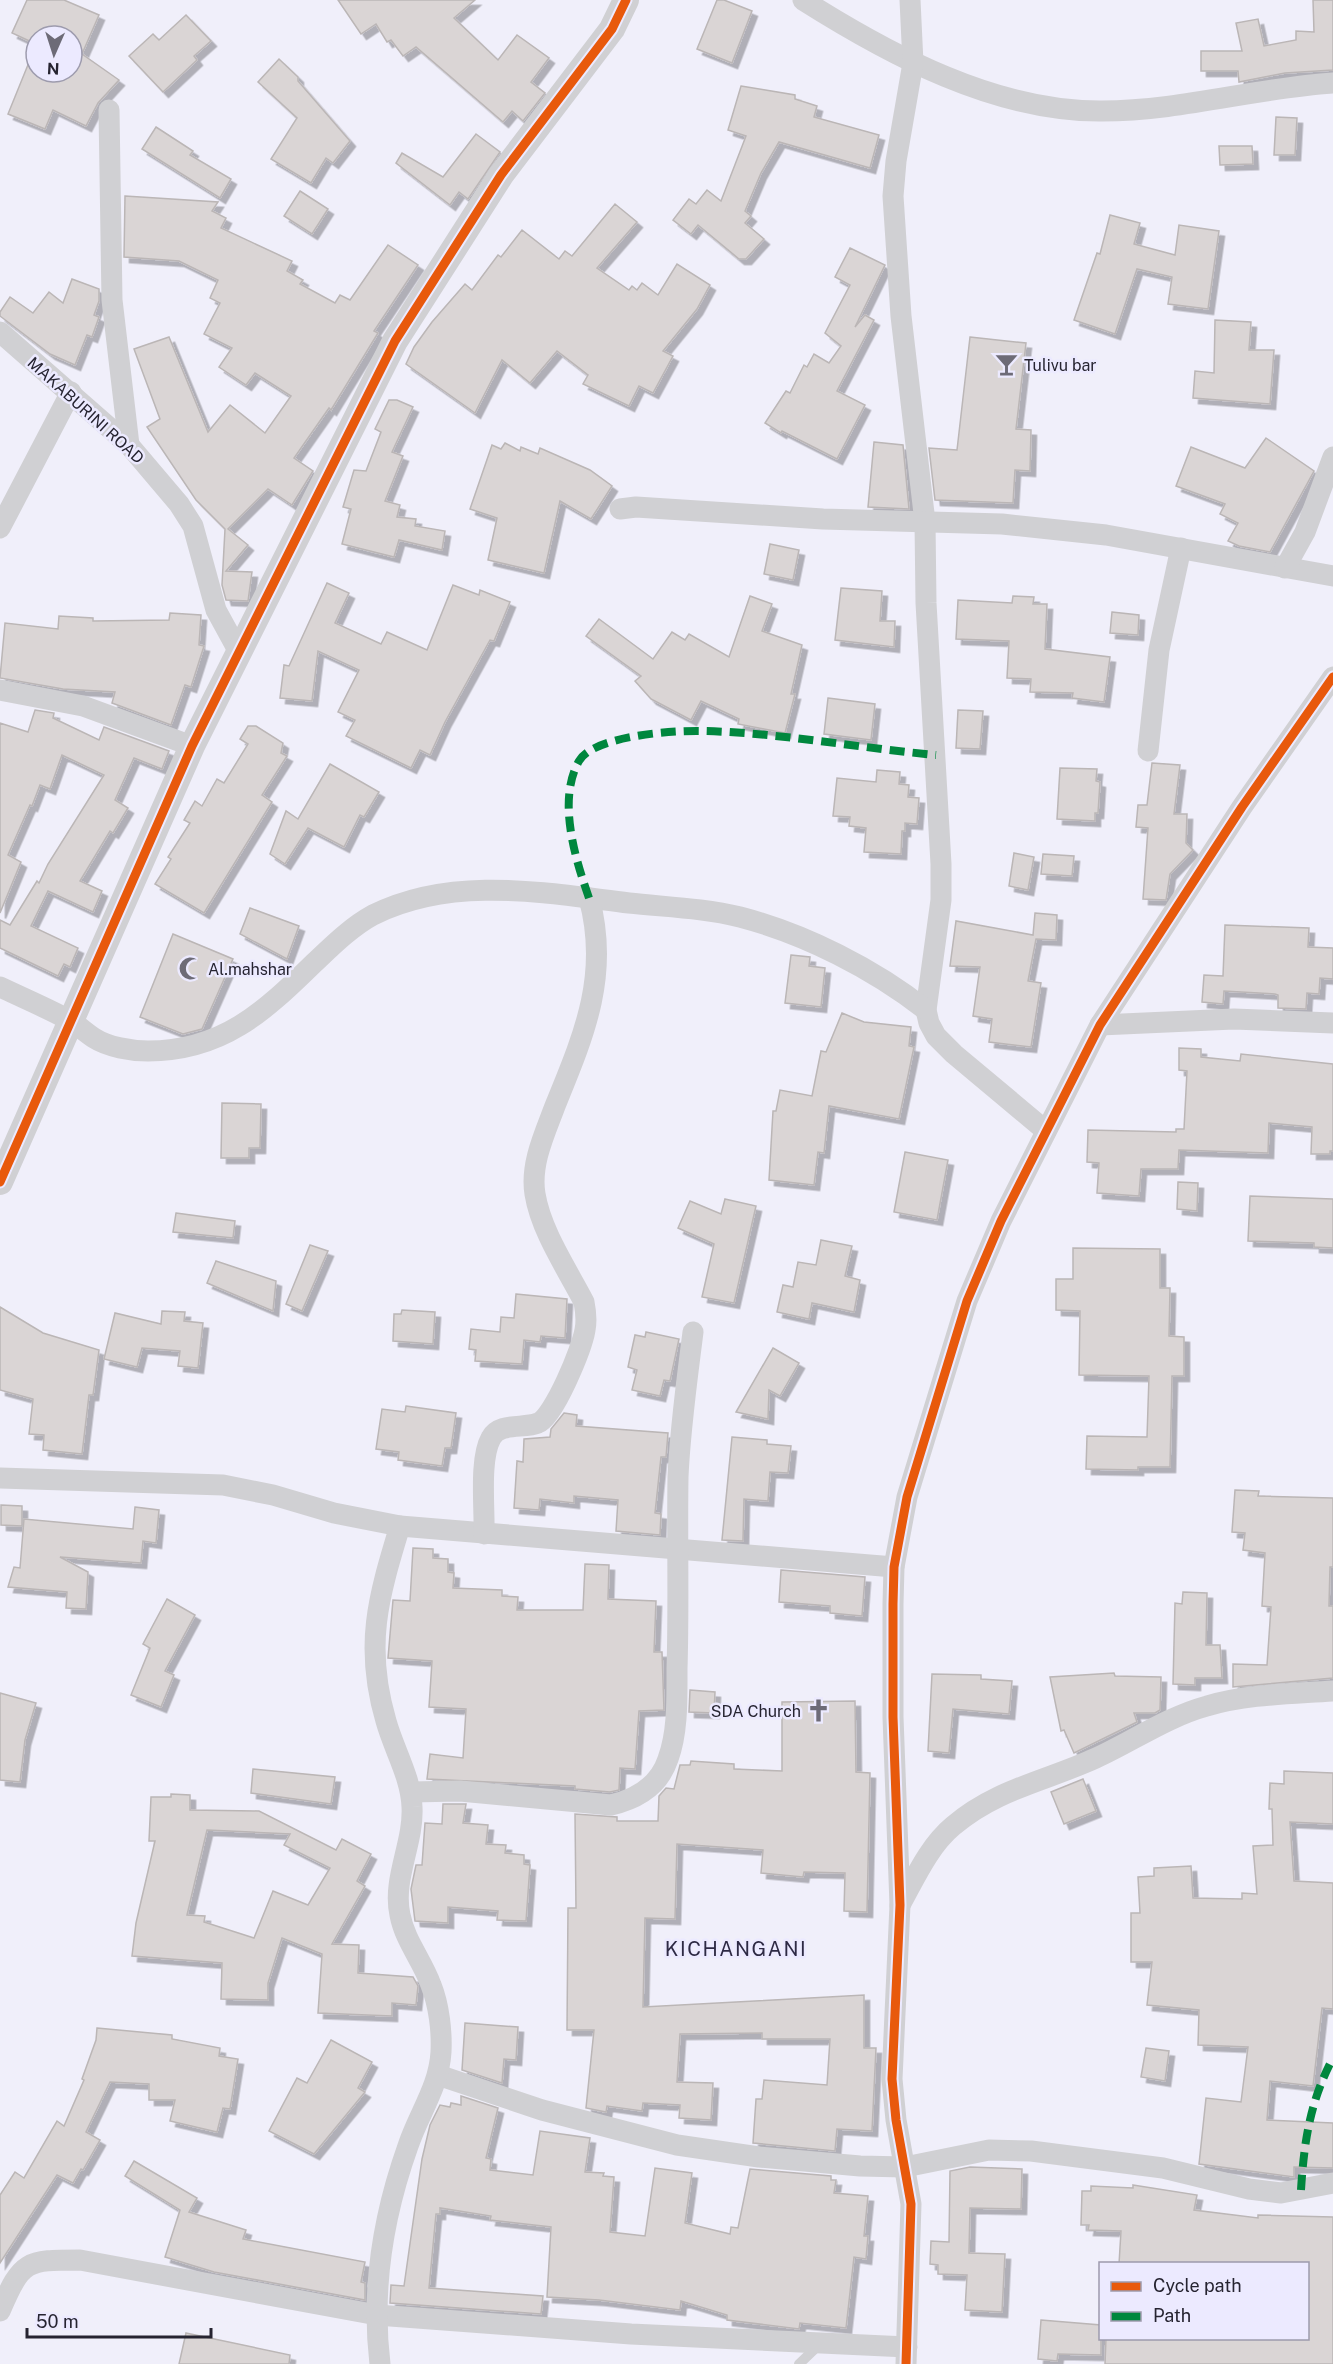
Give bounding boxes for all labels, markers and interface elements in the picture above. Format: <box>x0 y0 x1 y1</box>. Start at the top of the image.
north arrow <box>24 24 84 84</box>
text: N <box>46 59 60 78</box>
bar icon: Tulivu bar <box>993 352 1019 378</box>
street label: MAKABURINI ROAD <box>24 353 148 468</box>
place label: Tulivu bar <box>1024 356 1097 375</box>
mosque icon: Al.mahshar <box>177 956 203 982</box>
place label: Al.mahshar <box>208 960 292 979</box>
church icon: SDA Church <box>806 1698 832 1724</box>
place label: SDA Church <box>711 1702 801 1721</box>
district label: KICHANGANI <box>665 1937 807 1961</box>
legend <box>1099 2262 1309 2340</box>
text: Cycle path <box>1153 2275 1242 2296</box>
scale bar <box>27 2301 212 2339</box>
text: Path <box>1153 2305 1191 2326</box>
text: 50 m <box>36 2311 79 2332</box>

